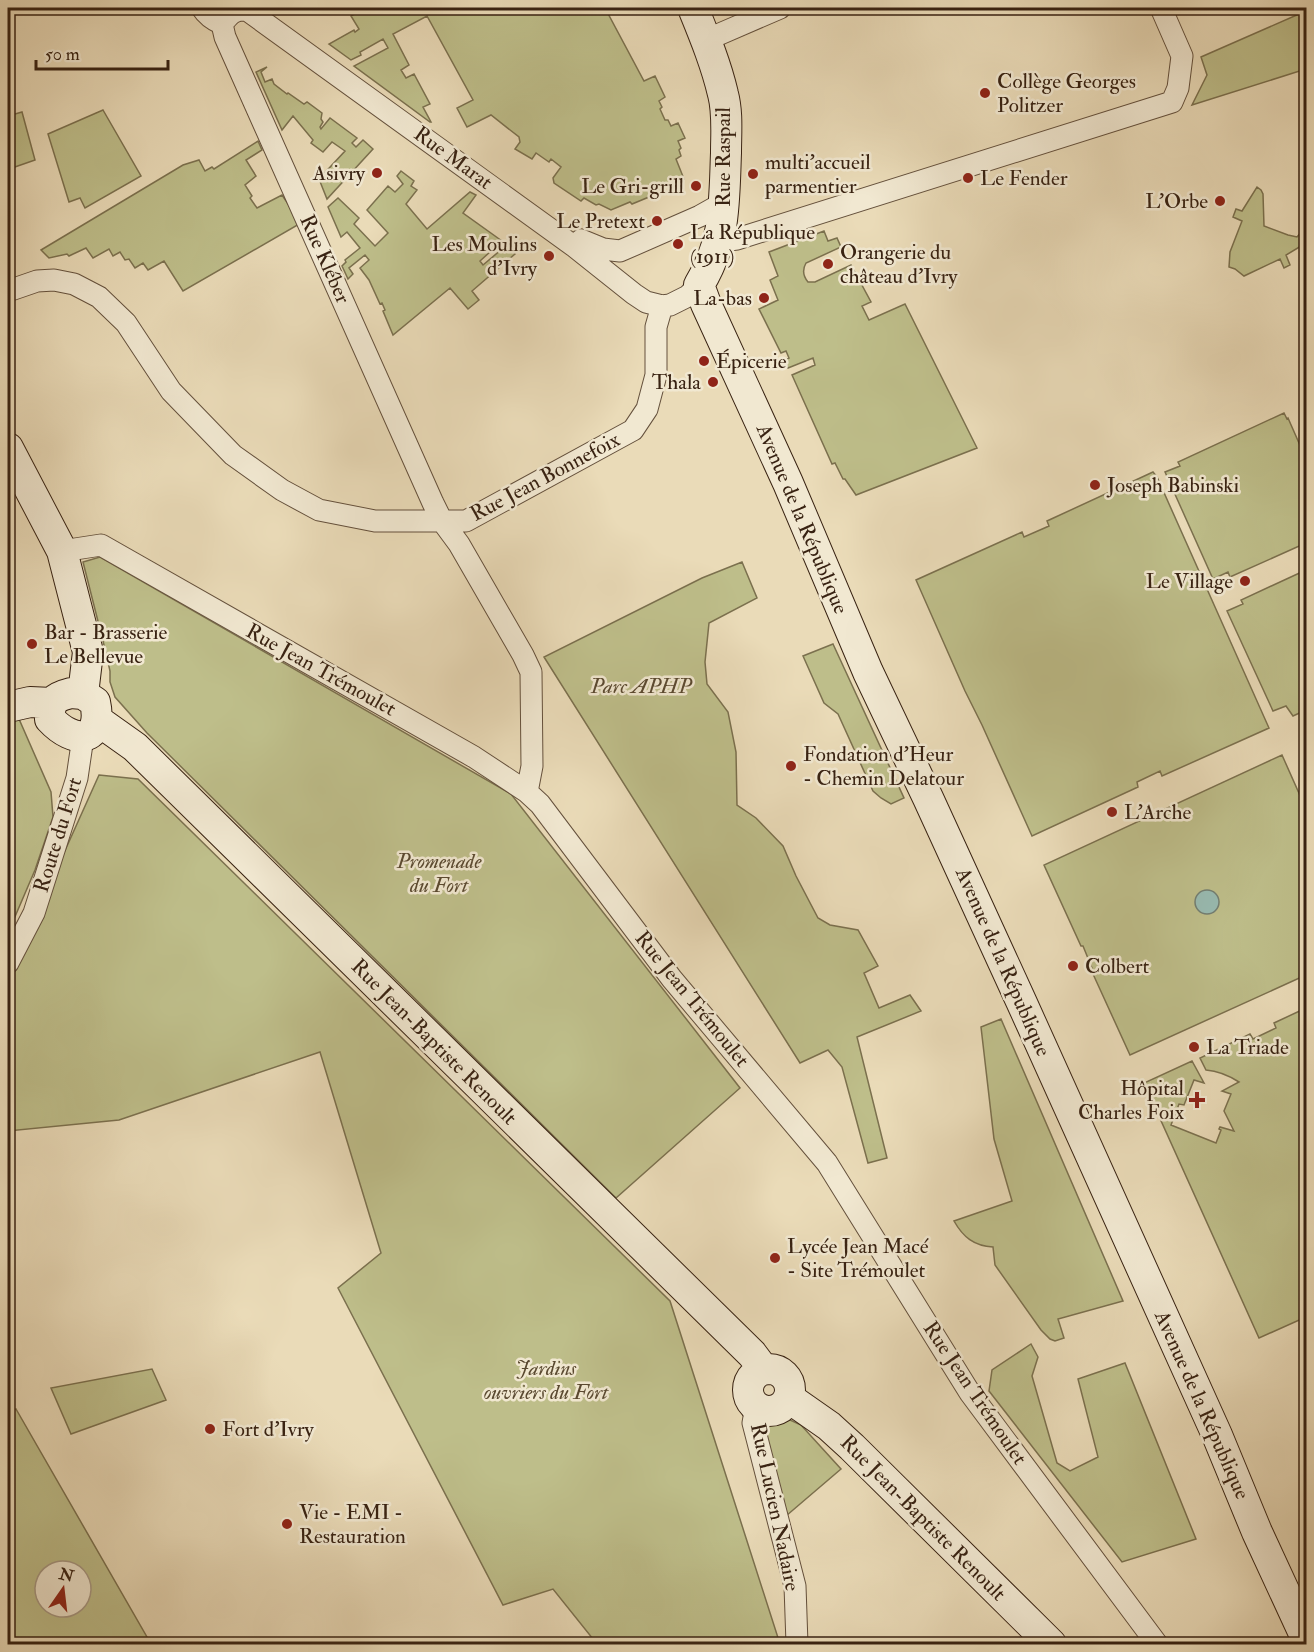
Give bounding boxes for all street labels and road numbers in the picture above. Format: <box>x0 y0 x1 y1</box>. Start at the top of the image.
street label: Rue Raspail <box>710 106 737 207</box>
street label: Rue Marat <box>408 120 498 196</box>
street label: Rue Kléber <box>293 210 357 308</box>
street label: Avenue de la République <box>749 419 854 618</box>
street label: Rue Jean Bonnefoix <box>466 426 625 528</box>
street label: Rue Jean Trémoulet <box>241 618 401 723</box>
street label: Route du Fort <box>28 774 88 896</box>
street label: Avenue de la République <box>949 862 1057 1061</box>
street label: Rue Jean Trémoulet <box>629 925 755 1073</box>
street label: Rue Jean-Baptiste Renoult <box>345 953 523 1131</box>
street label: Avenue de la République <box>1148 1305 1256 1504</box>
street label: Rue Jean Trémoulet <box>917 1316 1033 1470</box>
street label: Rue Lucien Nadaire <box>744 1421 806 1594</box>
street label: Rue Jean-Baptiste Renoult <box>834 1429 1012 1607</box>

